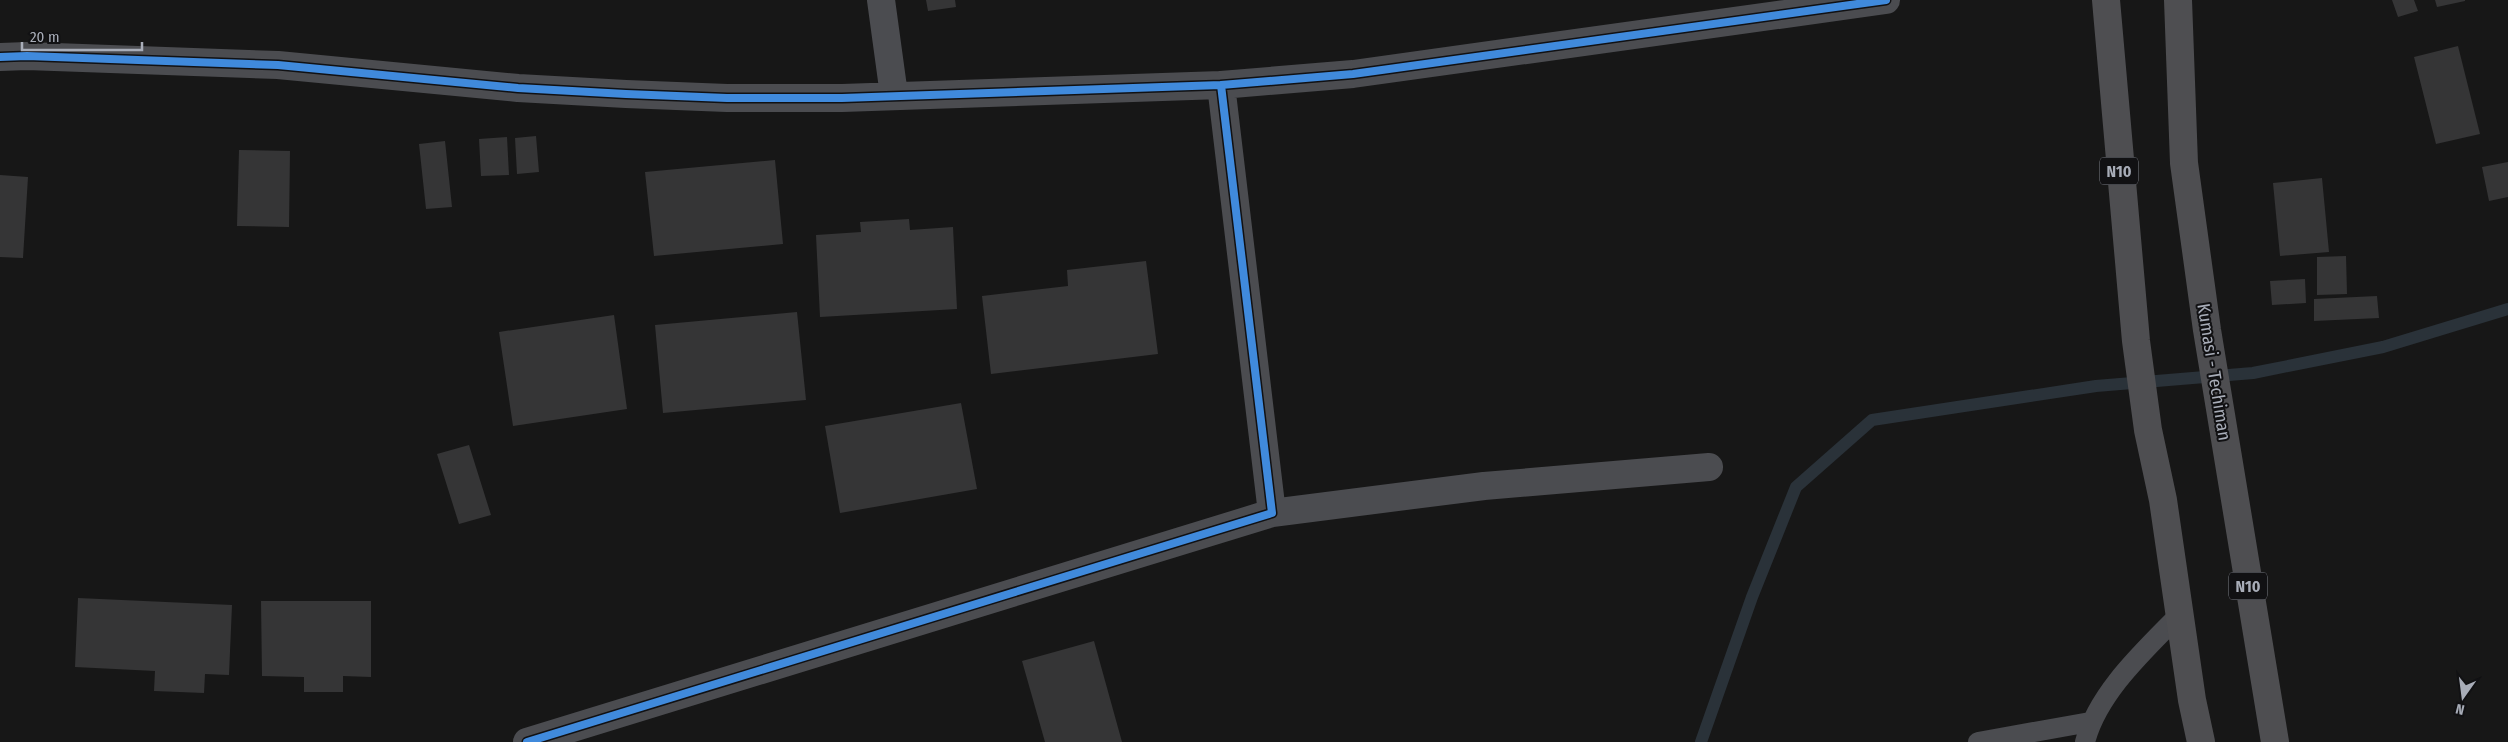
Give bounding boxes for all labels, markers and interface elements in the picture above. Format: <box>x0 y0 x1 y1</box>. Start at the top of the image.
scale bar <box>22 20 142 52</box>
text: 20 m <box>30 28 60 46</box>
road number: N10 <box>2100 158 2138 185</box>
street label: Kumasi - Techiman <box>2192 302 2236 442</box>
road number: N10 <box>2229 572 2267 600</box>
north arrow <box>2438 672 2488 722</box>
text: N <box>2454 700 2466 718</box>

